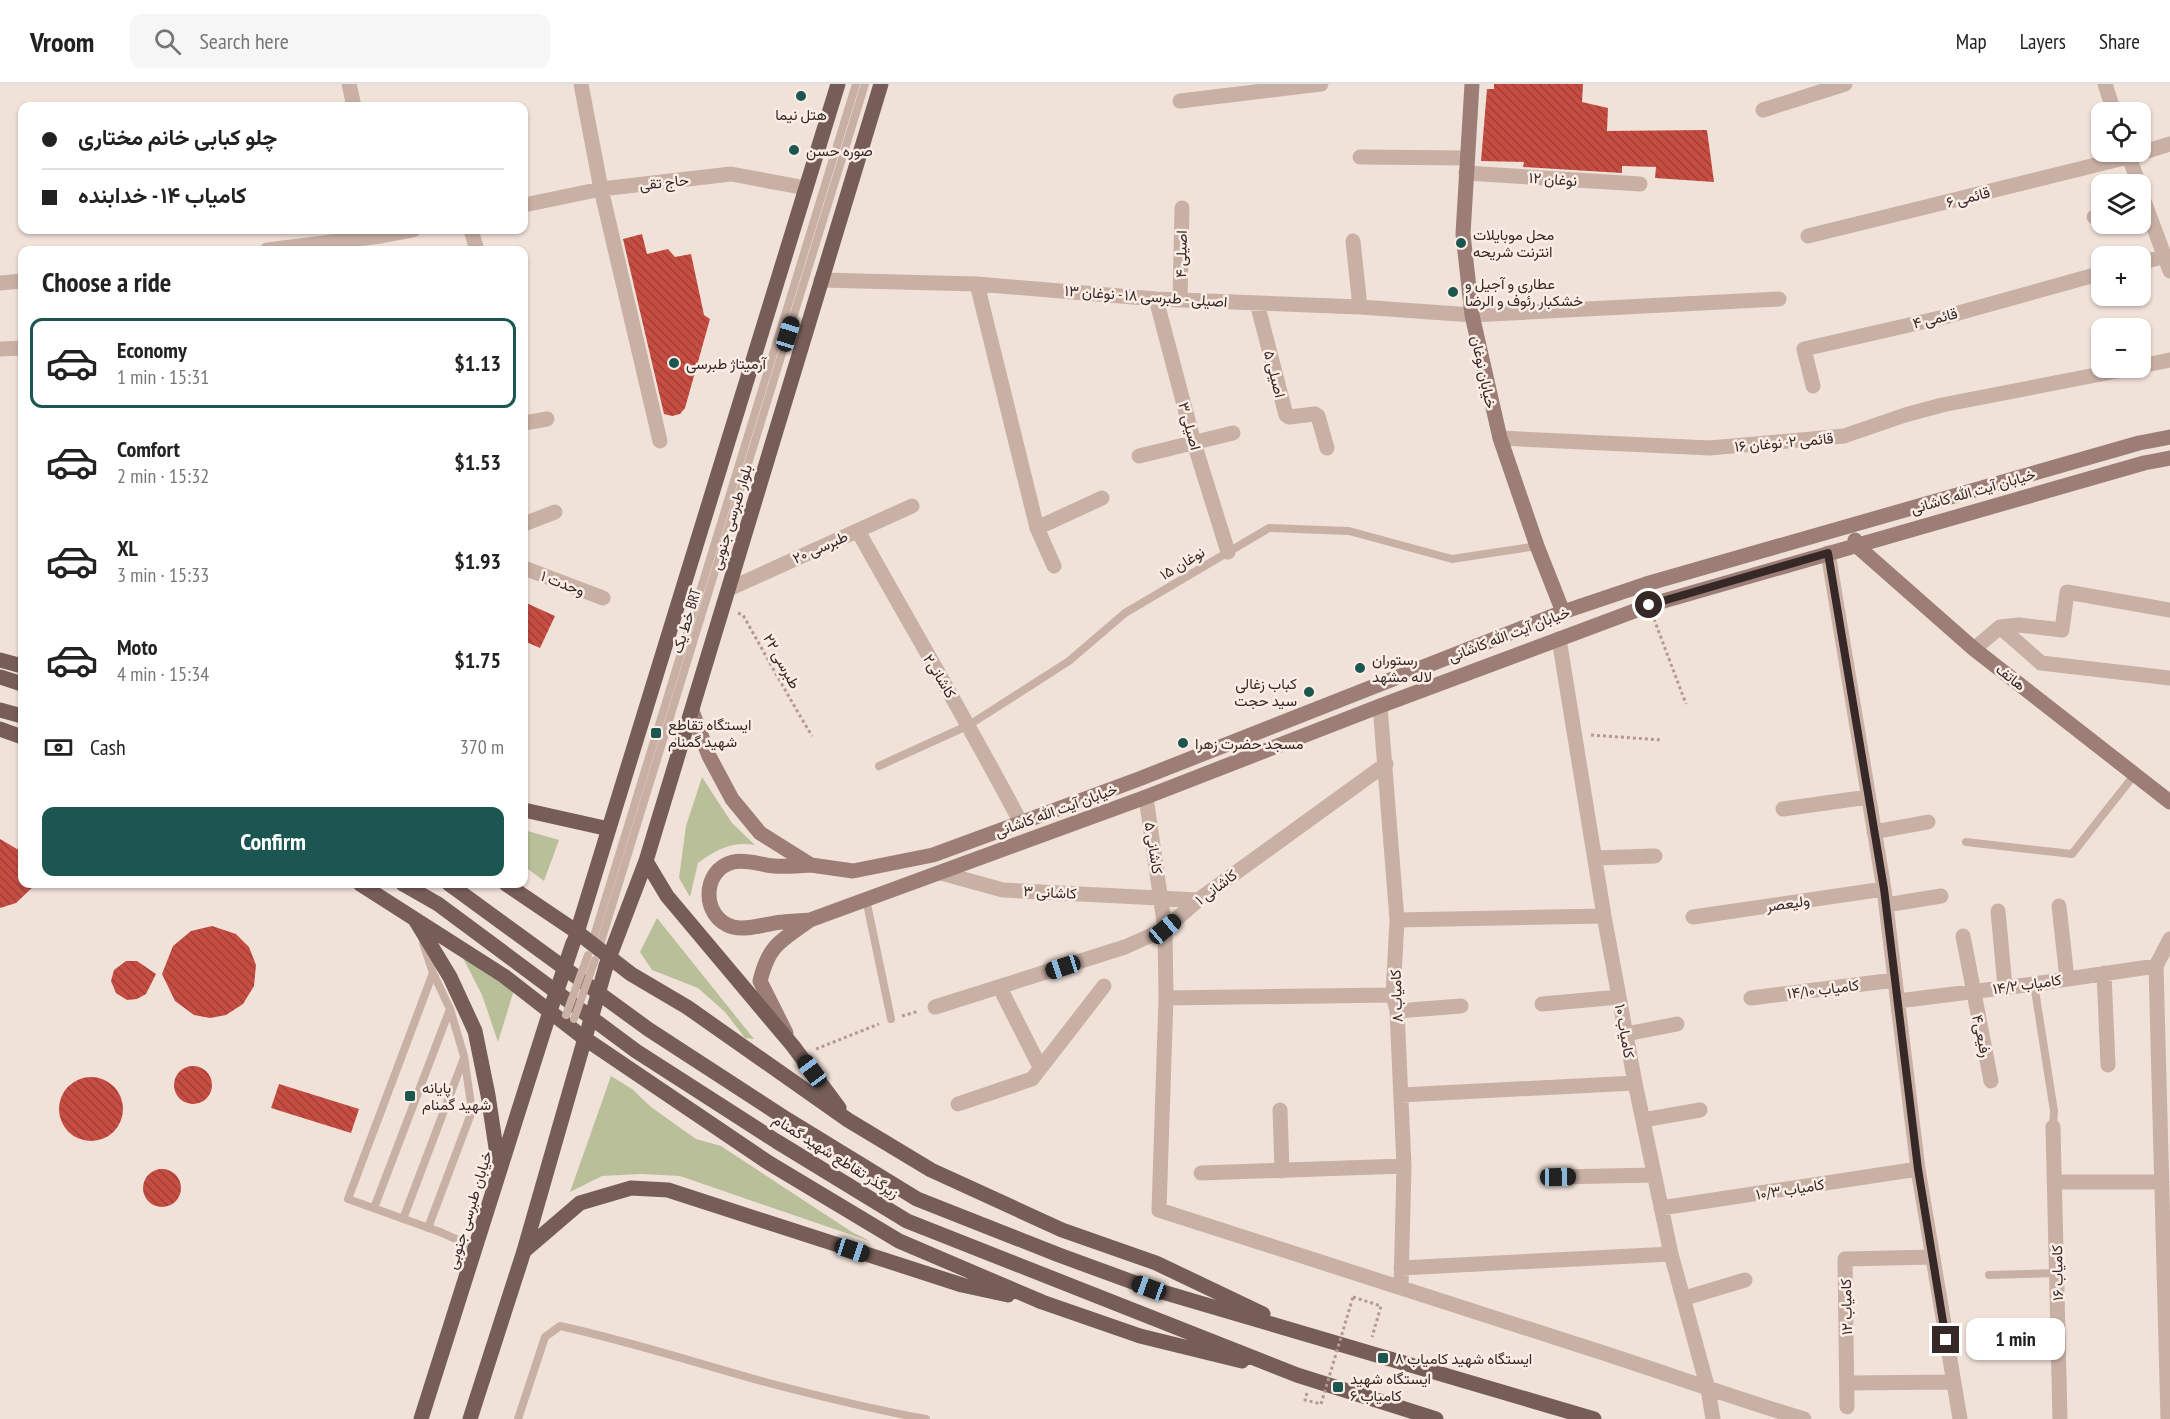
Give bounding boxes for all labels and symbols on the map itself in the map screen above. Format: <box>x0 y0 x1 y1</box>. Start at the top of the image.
marker: هتل نیما <box>794 89 808 103</box>
place label: هتل نیما <box>775 105 827 124</box>
place label: صوره حسن <box>806 141 873 161</box>
marker: صوره حسن <box>787 143 801 157</box>
street label: نوغان ۱۲ <box>1528 168 1578 190</box>
street label: حاج تقی <box>638 170 690 196</box>
street label: قائمی ۶ <box>1944 182 1992 213</box>
place label: محل موبايلات انترنت شريحه <box>1473 225 1554 261</box>
street label: اصیلی ۴ <box>1171 230 1192 278</box>
marker: محل موبايلات انترنت شريحه <box>1454 236 1468 250</box>
place label: عطاری و آجیل و خشکبار رئوف و الرضا <box>1465 274 1583 310</box>
street label: اصیلی - طبرسی ۱۸ - نوغان ۱۳ <box>1064 281 1228 312</box>
marker: عطاری و آجیل و خشکبار رئوف و الرضا <box>1446 285 1460 299</box>
street label: قائمی ۴ <box>1911 303 1960 334</box>
car <box>774 314 802 354</box>
street label: خیابان نوغان <box>1467 334 1501 410</box>
street label: اصیلی ۵ <box>1259 348 1290 400</box>
place label: آرمیتاژ طبرسی <box>686 354 768 374</box>
marker: آرمیتاژ طبرسی <box>667 356 681 370</box>
street label: اصیلی ۳ <box>1174 400 1206 452</box>
street label: قائمی ۲- نوغان ۱۶ <box>1734 428 1834 457</box>
street label: بلوار طبرسی جنوبی <box>706 462 757 572</box>
street label: خیابان آیت الله کاشانی <box>1908 464 2038 519</box>
street label: طبرسی ۲۰ <box>789 526 851 568</box>
street label: نوغان ۱۵ <box>1156 542 1208 584</box>
street label: وحدت ۱ <box>538 566 588 600</box>
street label: خط یک BRT <box>667 586 705 656</box>
route start <box>1635 591 1662 618</box>
street label: خیابان آیت الله کاشانی <box>1445 602 1573 667</box>
street label: طبرسی ۲۲ <box>758 630 805 693</box>
street label: کاشانی۲ <box>919 650 961 702</box>
place label: رستوران لاله مشهد <box>1372 650 1432 686</box>
street label: هاتف <box>1992 659 2030 695</box>
marker: رستوران لاله مشهد <box>1353 661 1367 675</box>
place label: کباب زغالی سید حجت <box>1234 674 1297 710</box>
marker: کباب زغالی سید حجت <box>1302 685 1316 699</box>
place label: ایستگاه تقاطع شهید گمنام <box>668 715 751 752</box>
marker: ایستگاه تقاطع شهید گمنام <box>649 726 663 740</box>
place label: مسجد حضرت زهرا <box>1195 734 1304 753</box>
marker: مسجد حضرت زهرا <box>1176 736 1190 750</box>
street label: خیابان آیت الله کاشانی <box>992 779 1120 842</box>
street label: کاشانی ۵ <box>1140 821 1168 876</box>
street label: کاشانی ۱ <box>1191 865 1242 910</box>
street label: کاشانی ۳ <box>1023 881 1078 904</box>
street label: ولیعصر <box>1764 891 1811 916</box>
car <box>1145 911 1185 947</box>
car <box>1043 953 1083 981</box>
street label: کامیاب ۸ <box>1386 969 1406 1023</box>
street label: کامیاب ۱۴/۲ <box>1991 970 2063 998</box>
street label: کامیاب ۱۴/۱۰ <box>1786 975 1860 1003</box>
street label: کامیاب ۱۰ <box>1611 1002 1639 1060</box>
street label: رفیعی۴ <box>1967 1013 1996 1059</box>
car <box>794 1051 830 1091</box>
place label: پایانه شهید گمنام <box>422 1078 491 1115</box>
marker: پایانه شهید گمنام <box>403 1089 417 1103</box>
street label: زیرگذر تقاطع شهید گمنام <box>768 1110 903 1204</box>
street label: خیابان طبرسی جنوبی <box>442 1149 497 1272</box>
car <box>1540 1168 1576 1186</box>
street label: کامیاب ۱۰/۳ <box>1754 1174 1826 1204</box>
car <box>832 1236 872 1264</box>
street label: کامیاب ۱۶ <box>2047 1245 2067 1301</box>
car <box>1129 1273 1169 1303</box>
street label: کامیاب ۱۲ <box>1836 1278 1856 1335</box>
callout: 1 min <box>1967 1319 2066 1361</box>
route end <box>1932 1326 1959 1353</box>
place label: ایستگاه شهید کامیاب ۸ <box>1395 1349 1532 1368</box>
marker: ایستگاه شهید کامیاب ۸ <box>1376 1351 1390 1365</box>
place label: ایستگاه شهید کامیاب ۶ <box>1350 1369 1431 1405</box>
marker: ایستگاه شهید کامیاب ۶ <box>1331 1380 1345 1394</box>

